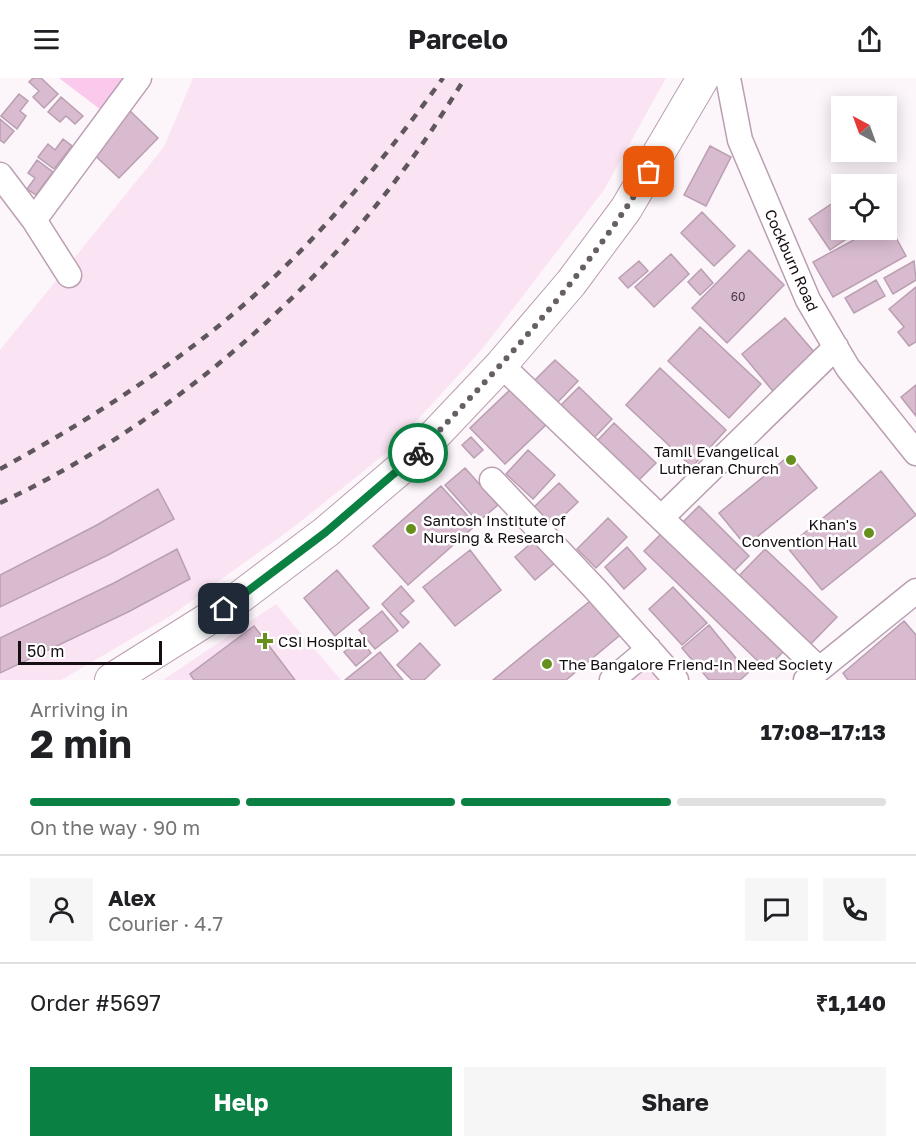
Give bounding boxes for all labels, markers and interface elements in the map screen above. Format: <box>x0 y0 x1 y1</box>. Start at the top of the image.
icon: menu <box>30 23 63 56</box>
text: Parcelo <box>408 23 508 55</box>
icon: share <box>853 23 886 56</box>
north arrow <box>831 96 897 162</box>
map controls <box>831 96 897 240</box>
pin <box>623 146 674 197</box>
icon: bag <box>632 155 665 188</box>
button: locate <box>831 174 897 240</box>
street label: Cockburn Road <box>761 206 823 314</box>
house number: 60 <box>731 289 745 304</box>
courier <box>388 423 448 483</box>
icon: bike <box>402 437 435 470</box>
place label: Tamil Evangelical Lutheran Church <box>654 442 779 477</box>
marker: Tamil Evangelical Lutheran Church <box>784 453 798 467</box>
place label: Santosh Institute of Nursing & Research <box>423 511 566 546</box>
place label: Khan's Convention Hall <box>742 515 857 550</box>
marker: Santosh Institute of Nursing & Research <box>404 522 418 536</box>
marker: Khan's Convention Hall <box>862 526 876 540</box>
pin <box>198 583 249 634</box>
icon: home <box>207 592 240 625</box>
marker: CSI Hospital <box>256 632 274 650</box>
place label: CSI Hospital <box>278 632 367 650</box>
scale bar <box>18 638 162 666</box>
text: 50 m <box>27 641 64 661</box>
place label: The Bangalore Friend-In Need Society <box>559 655 833 673</box>
marker: The Bangalore Friend-In Need Society <box>540 657 554 671</box>
text: Arriving in <box>30 697 128 721</box>
text: 17:08–17:13 <box>760 718 886 745</box>
text: 2 min <box>30 720 132 767</box>
text: On the way · 90 m <box>30 815 200 839</box>
button: person <box>30 878 93 941</box>
button: chat <box>745 878 808 941</box>
button: phone <box>823 878 886 941</box>
text: Alex <box>108 884 156 911</box>
text: Courier · 4.7 <box>108 911 223 935</box>
text: Order #5697 <box>30 989 161 1016</box>
text: ₹1,140 <box>816 989 886 1016</box>
button: Help <box>30 1067 452 1136</box>
button: Share <box>464 1067 886 1136</box>

